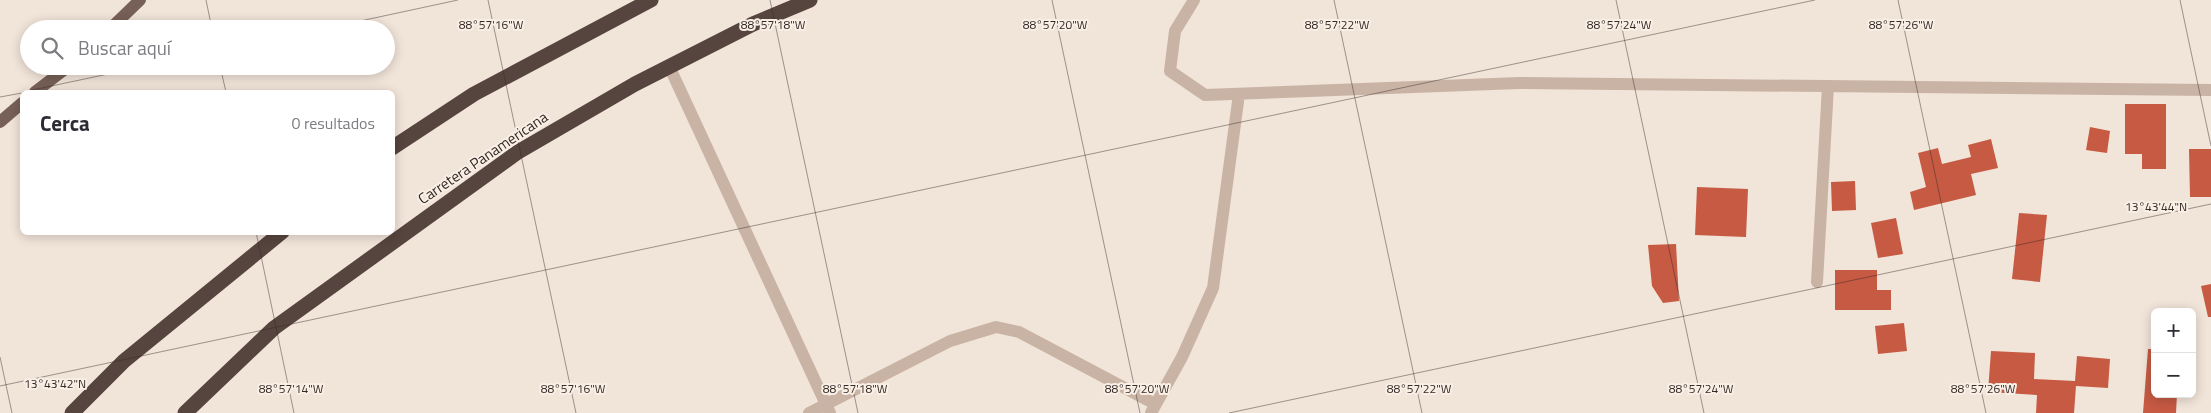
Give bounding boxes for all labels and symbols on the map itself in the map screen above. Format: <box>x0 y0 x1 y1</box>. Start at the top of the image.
text: 88°57'16"W <box>459 15 524 34</box>
text: 88°57'18"W <box>741 15 806 34</box>
text: 88°57'20"W <box>1023 15 1088 34</box>
text: 88°57'22"W <box>1305 15 1370 34</box>
text: 88°57'24"W <box>1587 15 1652 34</box>
text: 88°57'26"W <box>1869 15 1934 34</box>
street label: Carretera Panamericana <box>413 105 553 210</box>
text: 13°43'44"N <box>2125 197 2187 216</box>
text: 13°43'42"N <box>24 374 86 393</box>
text: 88°57'14"W <box>259 379 324 398</box>
text: 88°57'16"W <box>541 379 606 398</box>
text: 88°57'18"W <box>823 379 888 398</box>
text: 88°57'20"W <box>1105 379 1170 398</box>
text: 88°57'22"W <box>1387 379 1452 398</box>
text: 88°57'24"W <box>1669 379 1734 398</box>
text: 88°57'26"W <box>1951 379 2016 398</box>

